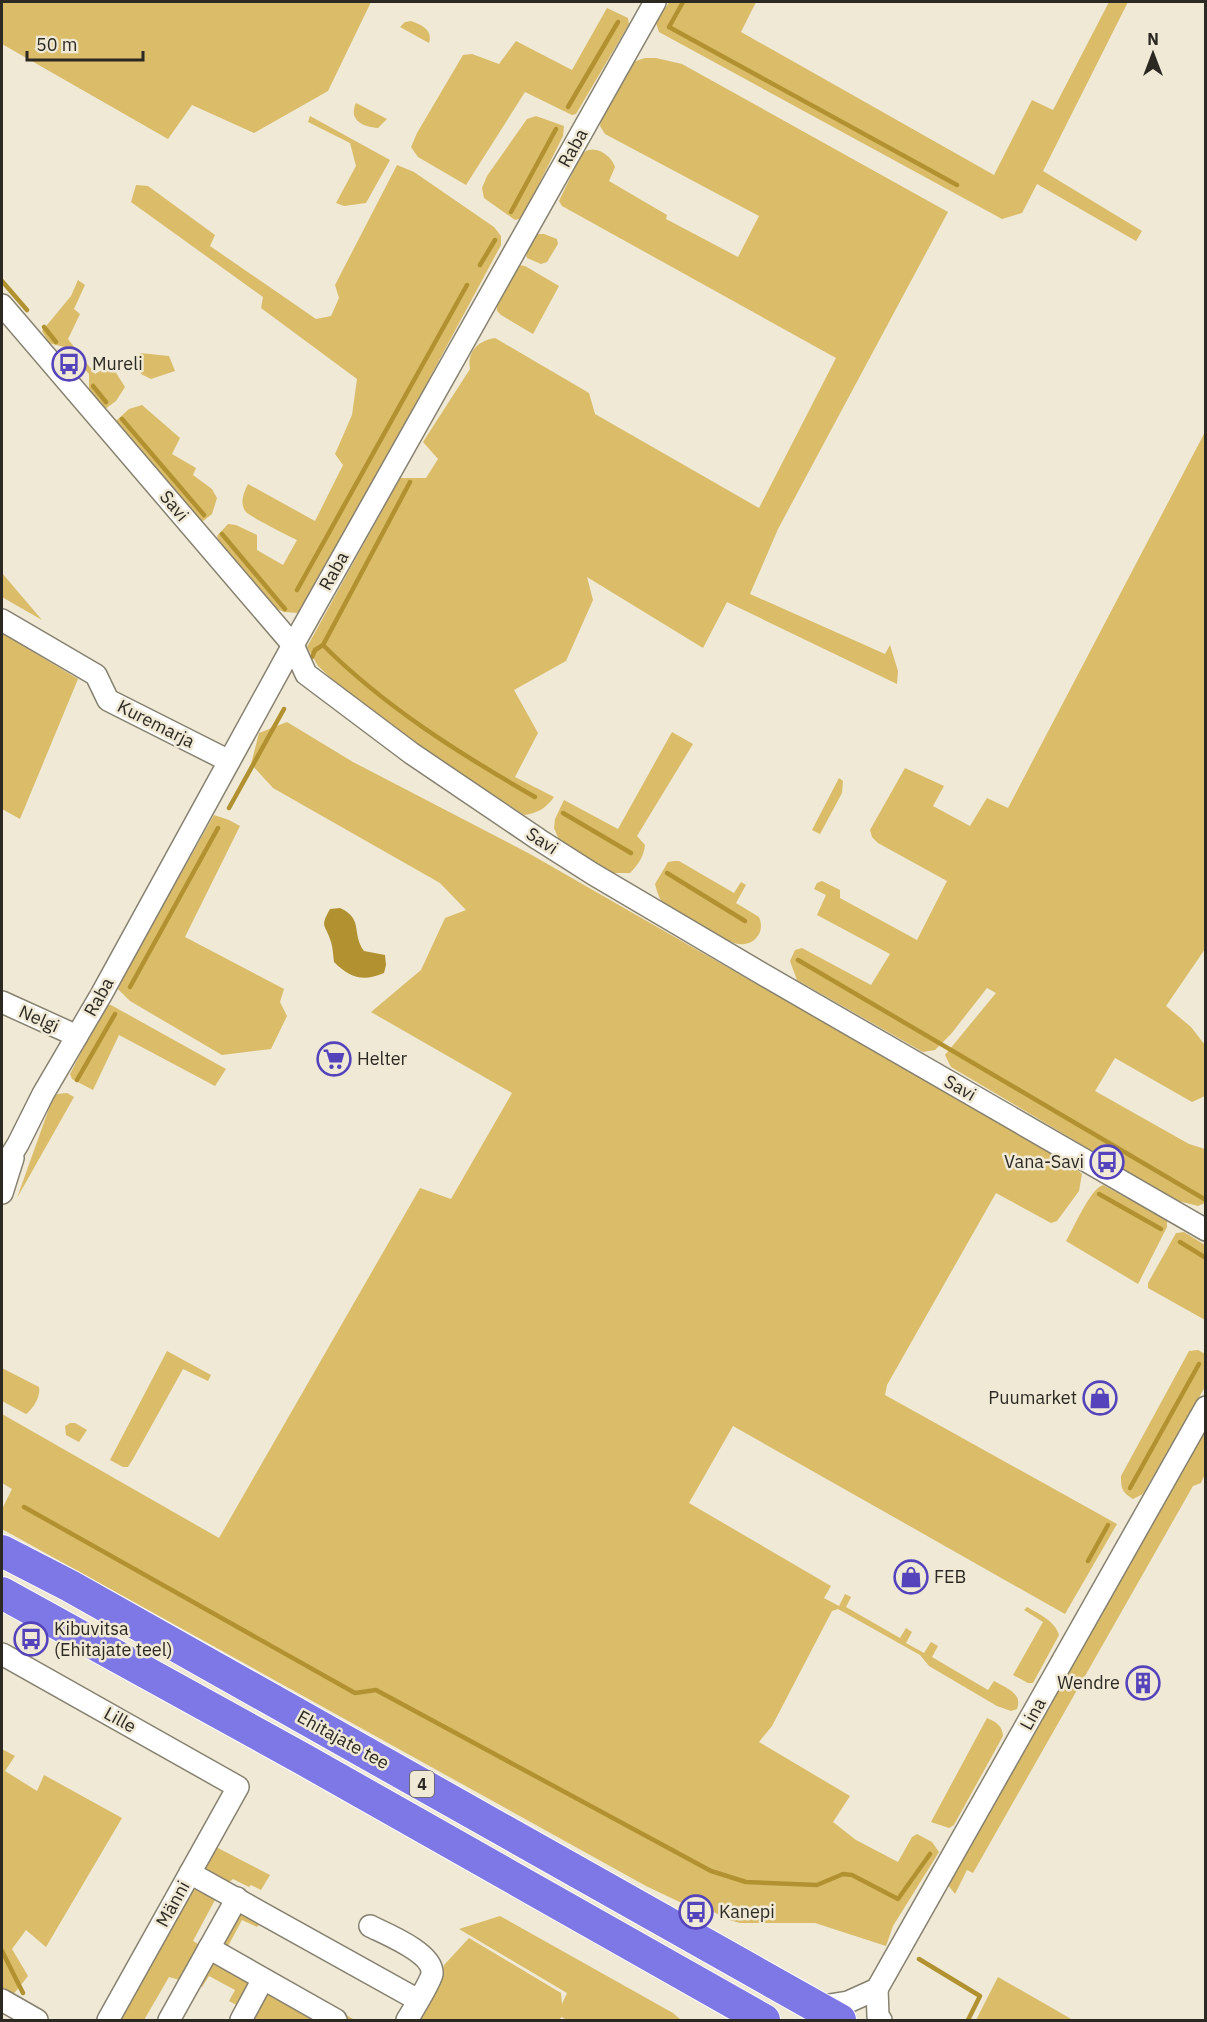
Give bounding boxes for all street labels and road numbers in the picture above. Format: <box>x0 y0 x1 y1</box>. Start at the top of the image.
street label: Raba <box>553 124 593 171</box>
street label: Savi <box>155 486 194 526</box>
street label: Raba <box>314 547 354 594</box>
street label: Kuremarja <box>114 694 199 753</box>
street label: Savi <box>522 822 562 859</box>
street label: Raba <box>79 973 119 1020</box>
street label: Nelgi <box>16 1000 63 1037</box>
street label: Savi <box>940 1069 980 1106</box>
street label: Lina <box>1014 1693 1051 1734</box>
street label: Lille <box>100 1701 140 1738</box>
street label: Ehitajate tee <box>293 1705 393 1774</box>
road number: 4 <box>410 1771 434 1797</box>
street label: Männi <box>151 1877 195 1931</box>

